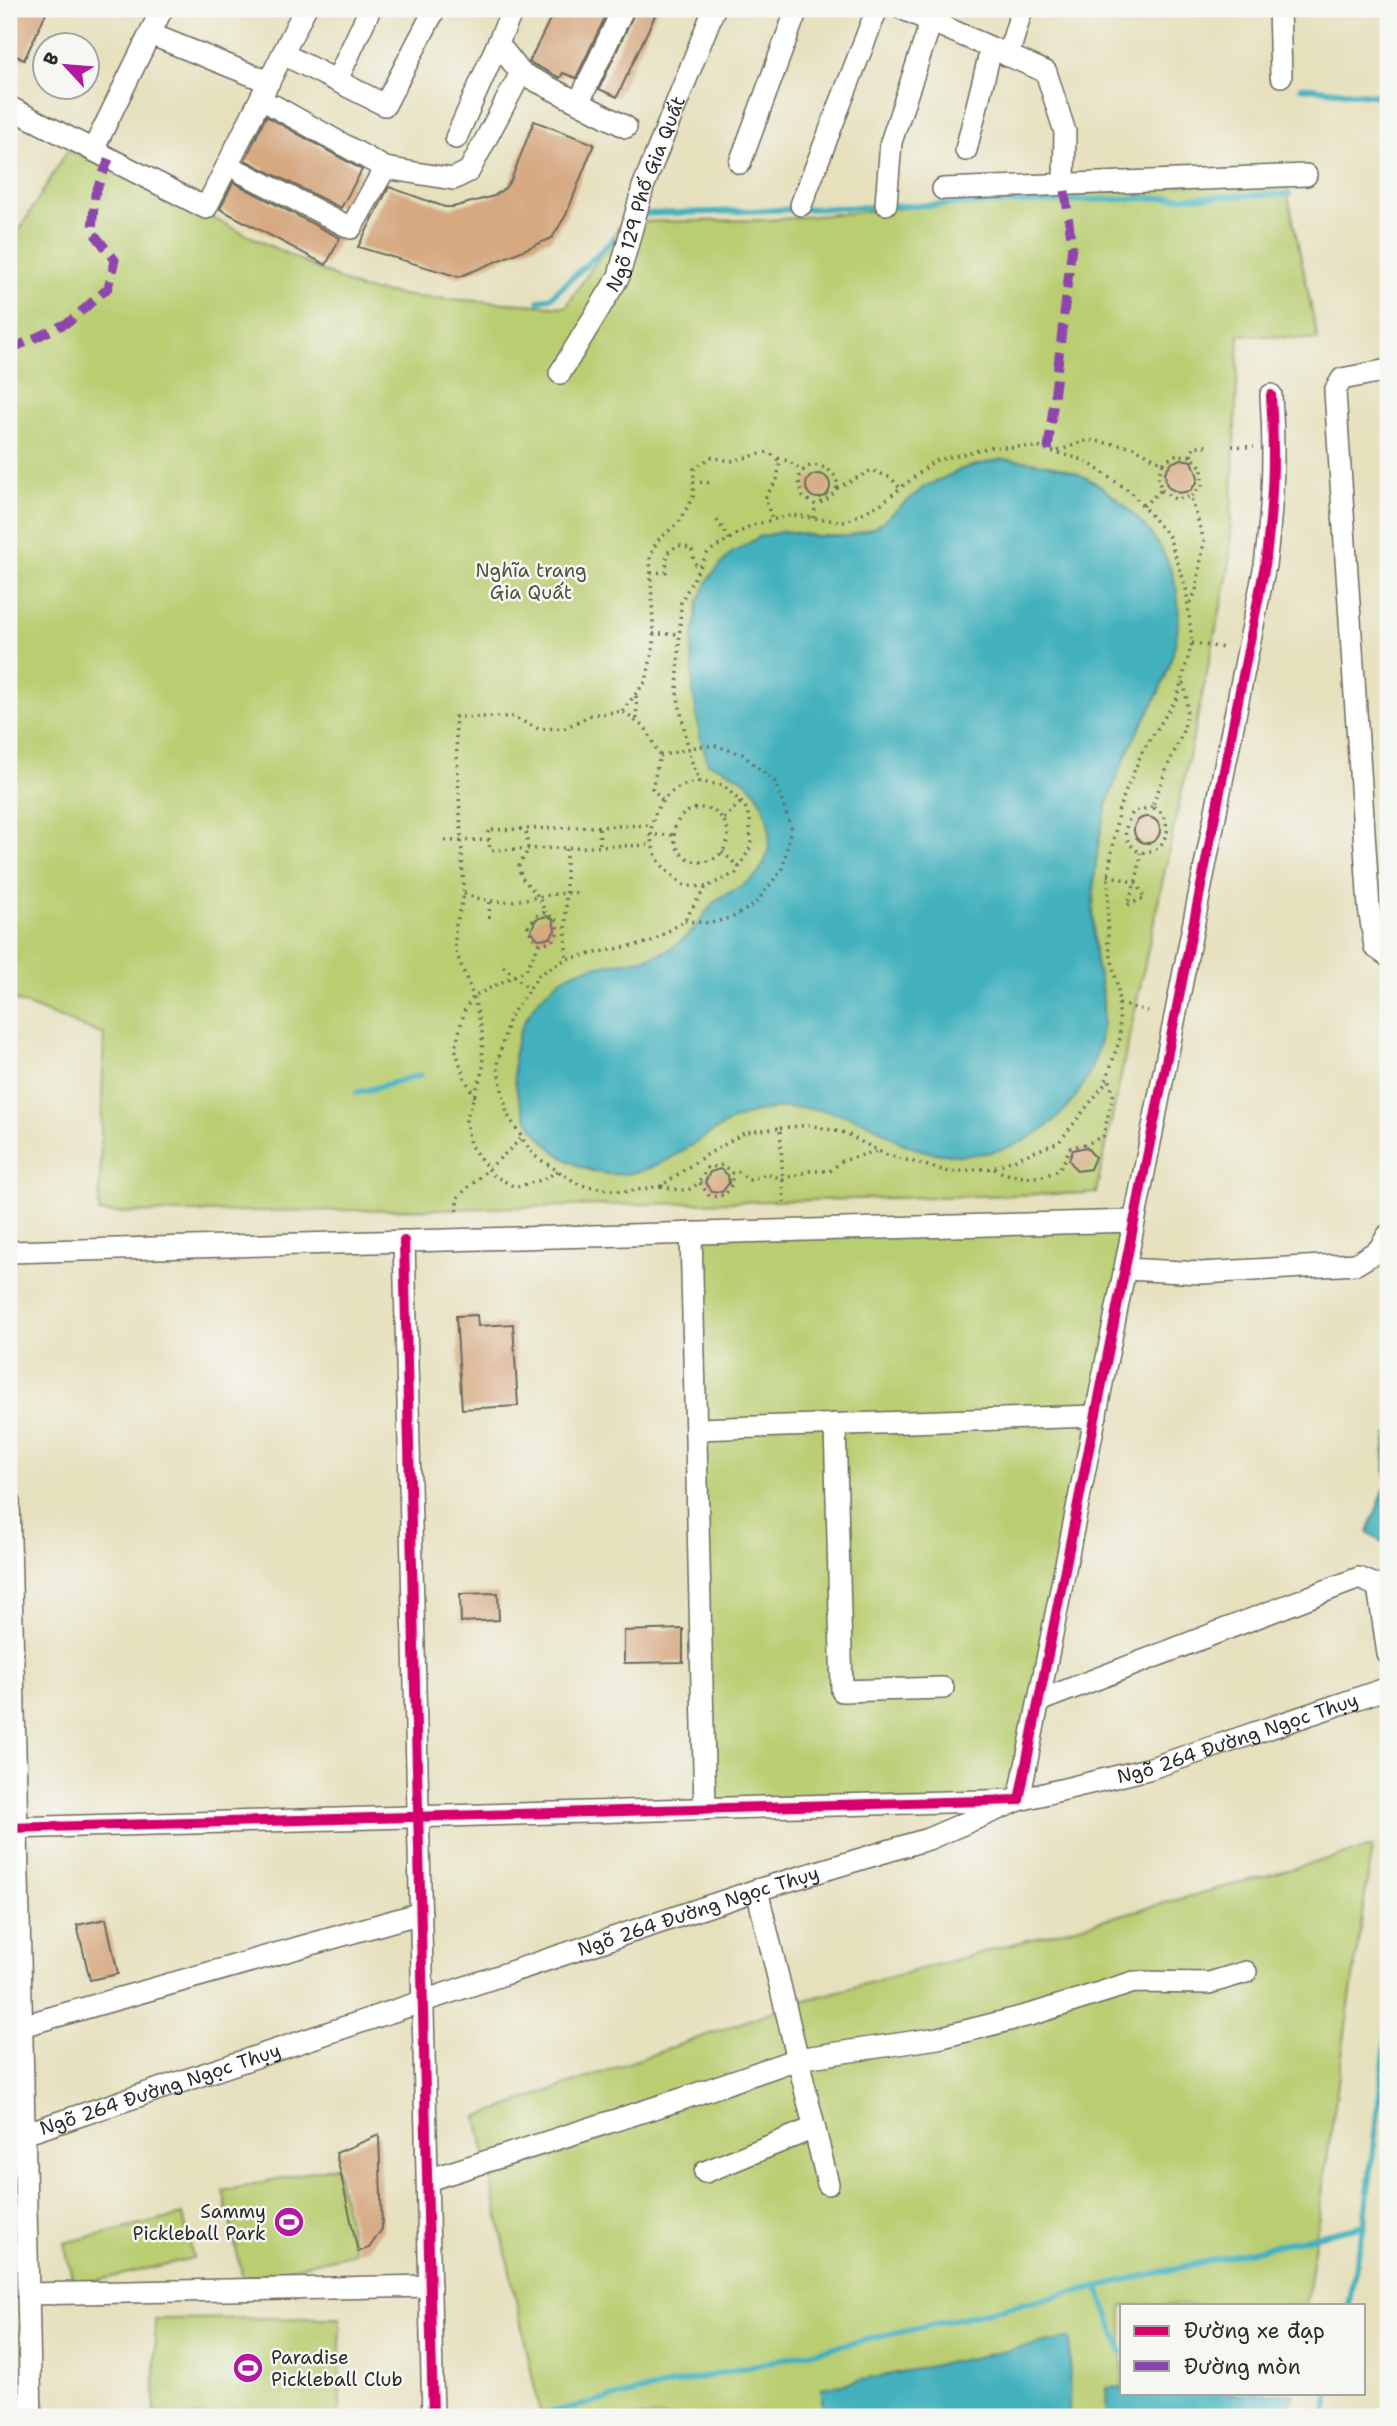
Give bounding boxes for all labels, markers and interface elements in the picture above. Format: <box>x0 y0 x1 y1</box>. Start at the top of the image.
north arrow <box>32 32 102 102</box>
text: B <box>37 48 65 70</box>
street label: Ngõ 129 Phố Gia Quất <box>600 92 691 296</box>
park label: Nghĩa trang Gia Quất <box>475 558 587 605</box>
street label: Ngõ 264 Đường Ngọc Thụy <box>1114 1687 1361 1789</box>
street label: Ngõ 264 Đường Ngọc Thụy <box>574 1860 822 1961</box>
street label: Ngõ 264 Đường Ngọc Thụy <box>36 2037 284 2141</box>
place label: Sammy Pickleball Park <box>133 2199 266 2246</box>
sports icon: Sammy Pickleball Park <box>272 2205 306 2239</box>
legend <box>1120 2304 1366 2394</box>
text: Đường xe đạp <box>1184 2317 1325 2345</box>
place label: Paradise Pickleball Club <box>271 2345 403 2392</box>
sports icon: Paradise Pickleball Club <box>231 2351 265 2385</box>
text: Đường mòn <box>1184 2353 1301 2381</box>

